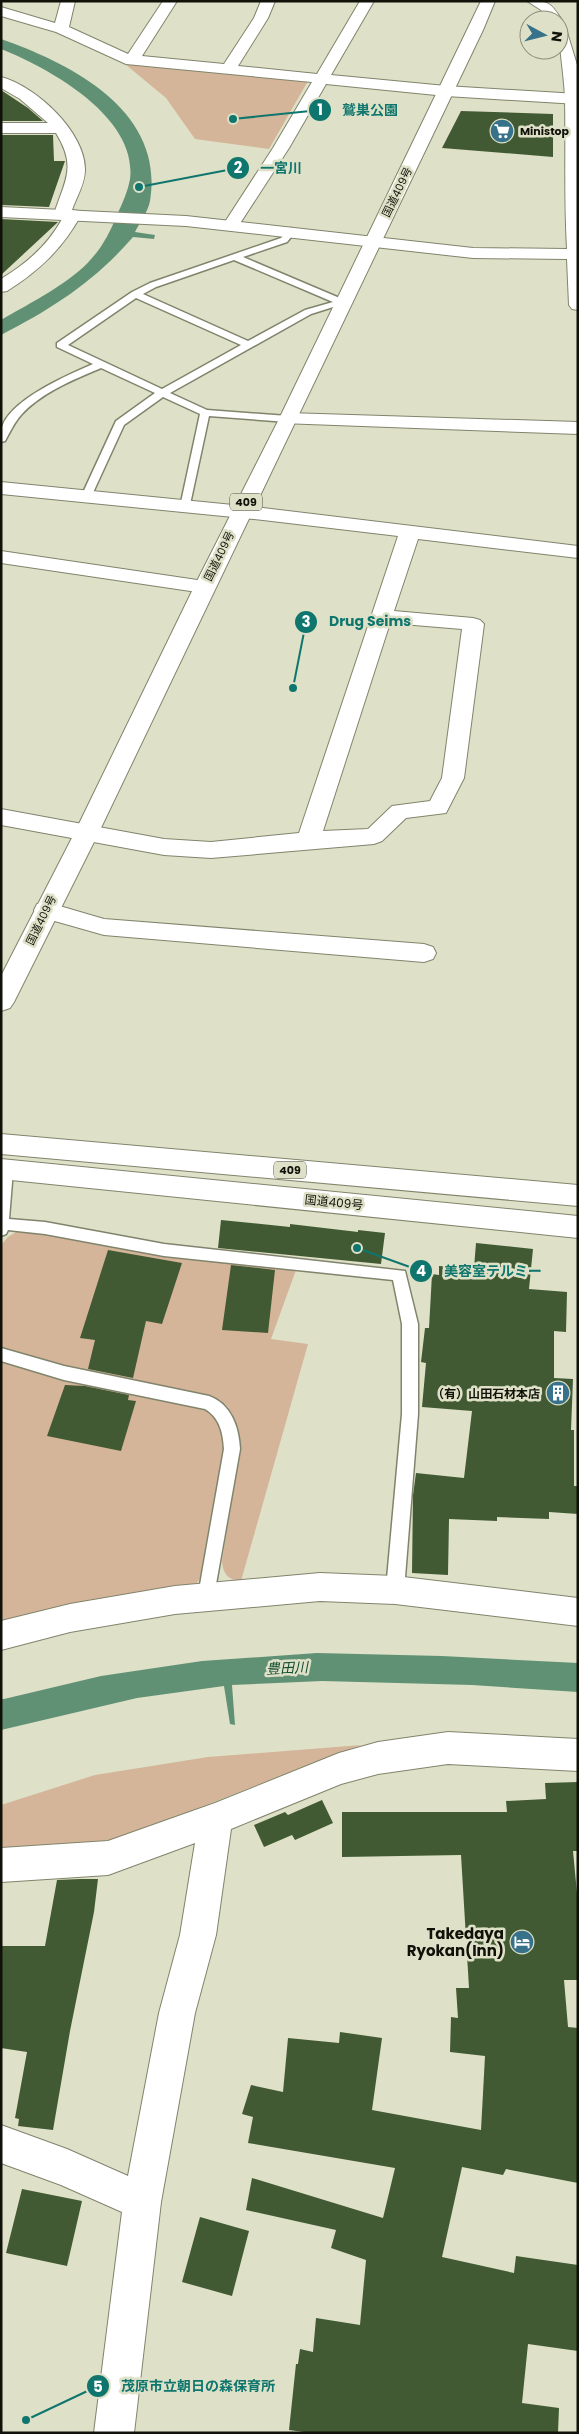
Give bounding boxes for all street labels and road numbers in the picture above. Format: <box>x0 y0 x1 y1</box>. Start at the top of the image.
street label: 国道409号 <box>378 164 416 220</box>
road number: 409 <box>230 494 262 511</box>
street label: 国道409号 <box>200 528 238 584</box>
street label: 国道409号 <box>22 892 60 948</box>
road number: 409 <box>274 1162 306 1178</box>
street label: 国道409号 <box>304 1190 364 1214</box>

